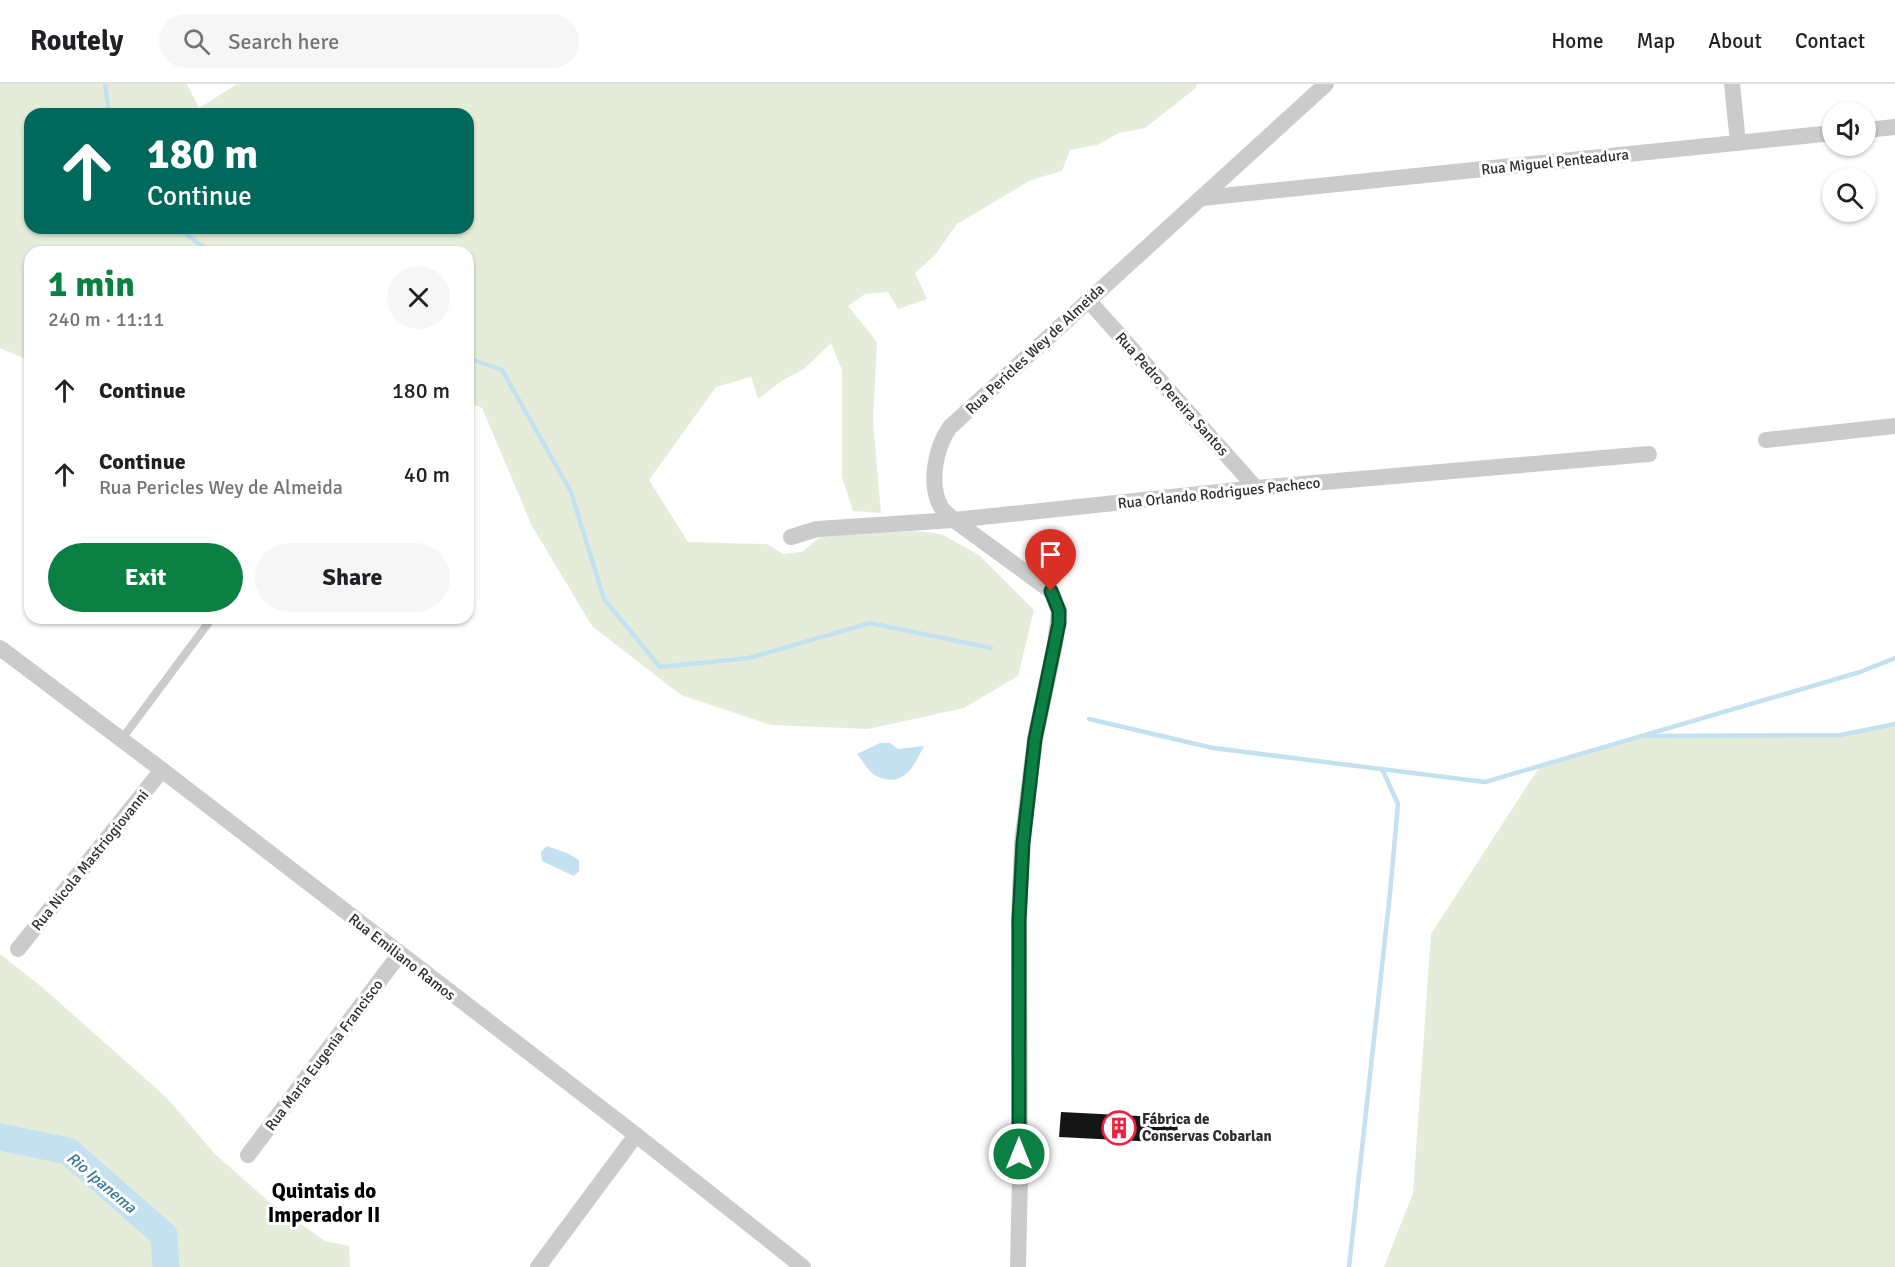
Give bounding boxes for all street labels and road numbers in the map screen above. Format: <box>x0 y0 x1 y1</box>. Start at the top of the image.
street label: Rua Miguel Penteadura <box>1480 145 1630 179</box>
street label: Rua Pericles Wey de Almeida <box>962 280 1108 418</box>
street label: Rua Pedro Pereira Santos <box>1112 329 1233 460</box>
street label: Rua Orlando Rodrigues Pacheco <box>1117 473 1321 513</box>
street label: Rua Nicola Mastriogiovanni <box>28 786 152 934</box>
street label: Rua Emiliano Ramos <box>345 910 459 1005</box>
street label: Rua Maria Eugenia Francisco <box>261 976 387 1134</box>

